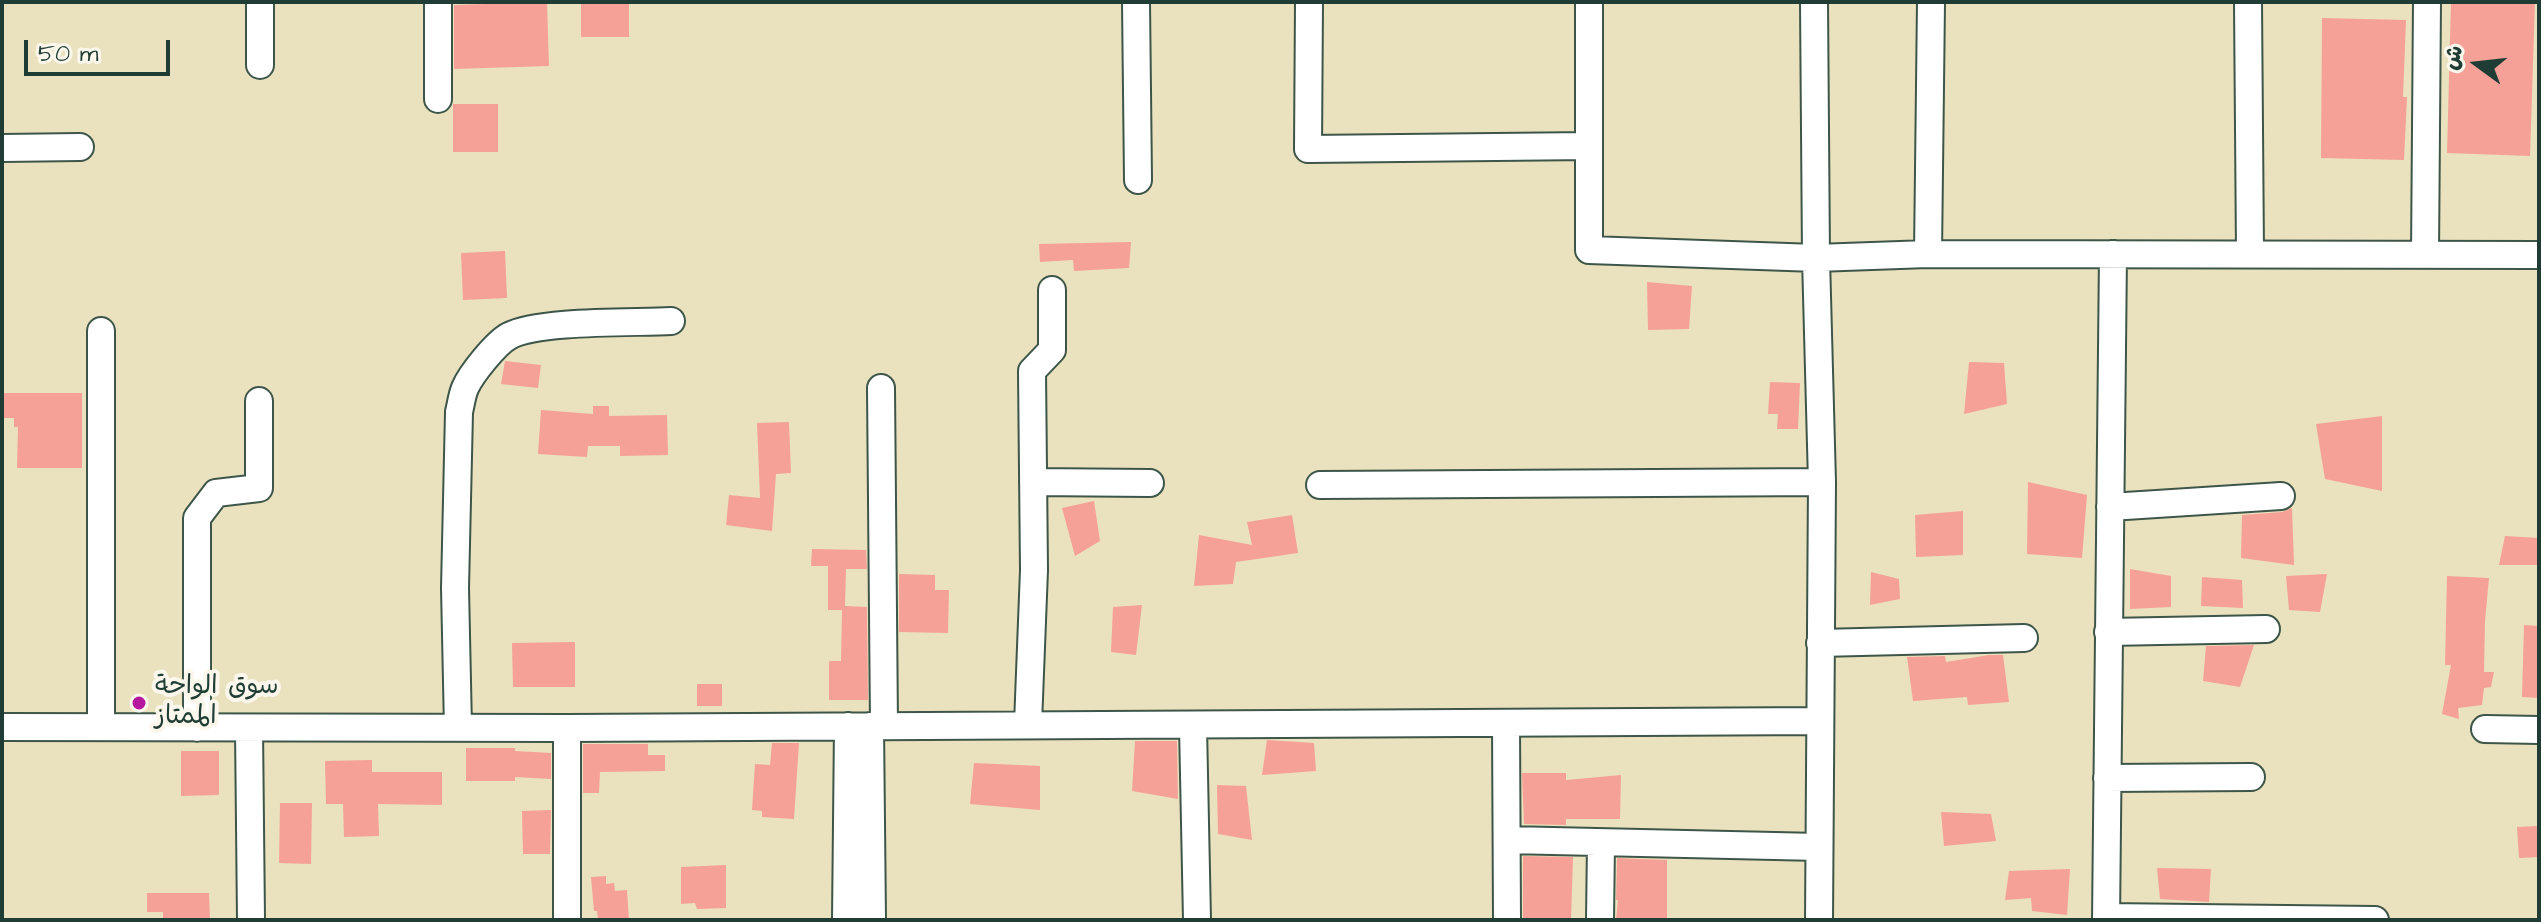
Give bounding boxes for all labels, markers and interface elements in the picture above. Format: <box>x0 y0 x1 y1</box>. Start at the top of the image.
scale bar <box>28 24 174 74</box>
north arrow <box>2437 24 2517 104</box>
text: 50 m <box>38 37 98 71</box>
text: ش <box>2435 42 2471 73</box>
place label: سوق الواحة الممتاز <box>155 672 279 734</box>
marker: سوق الواحة الممتاز <box>130 694 148 712</box>

